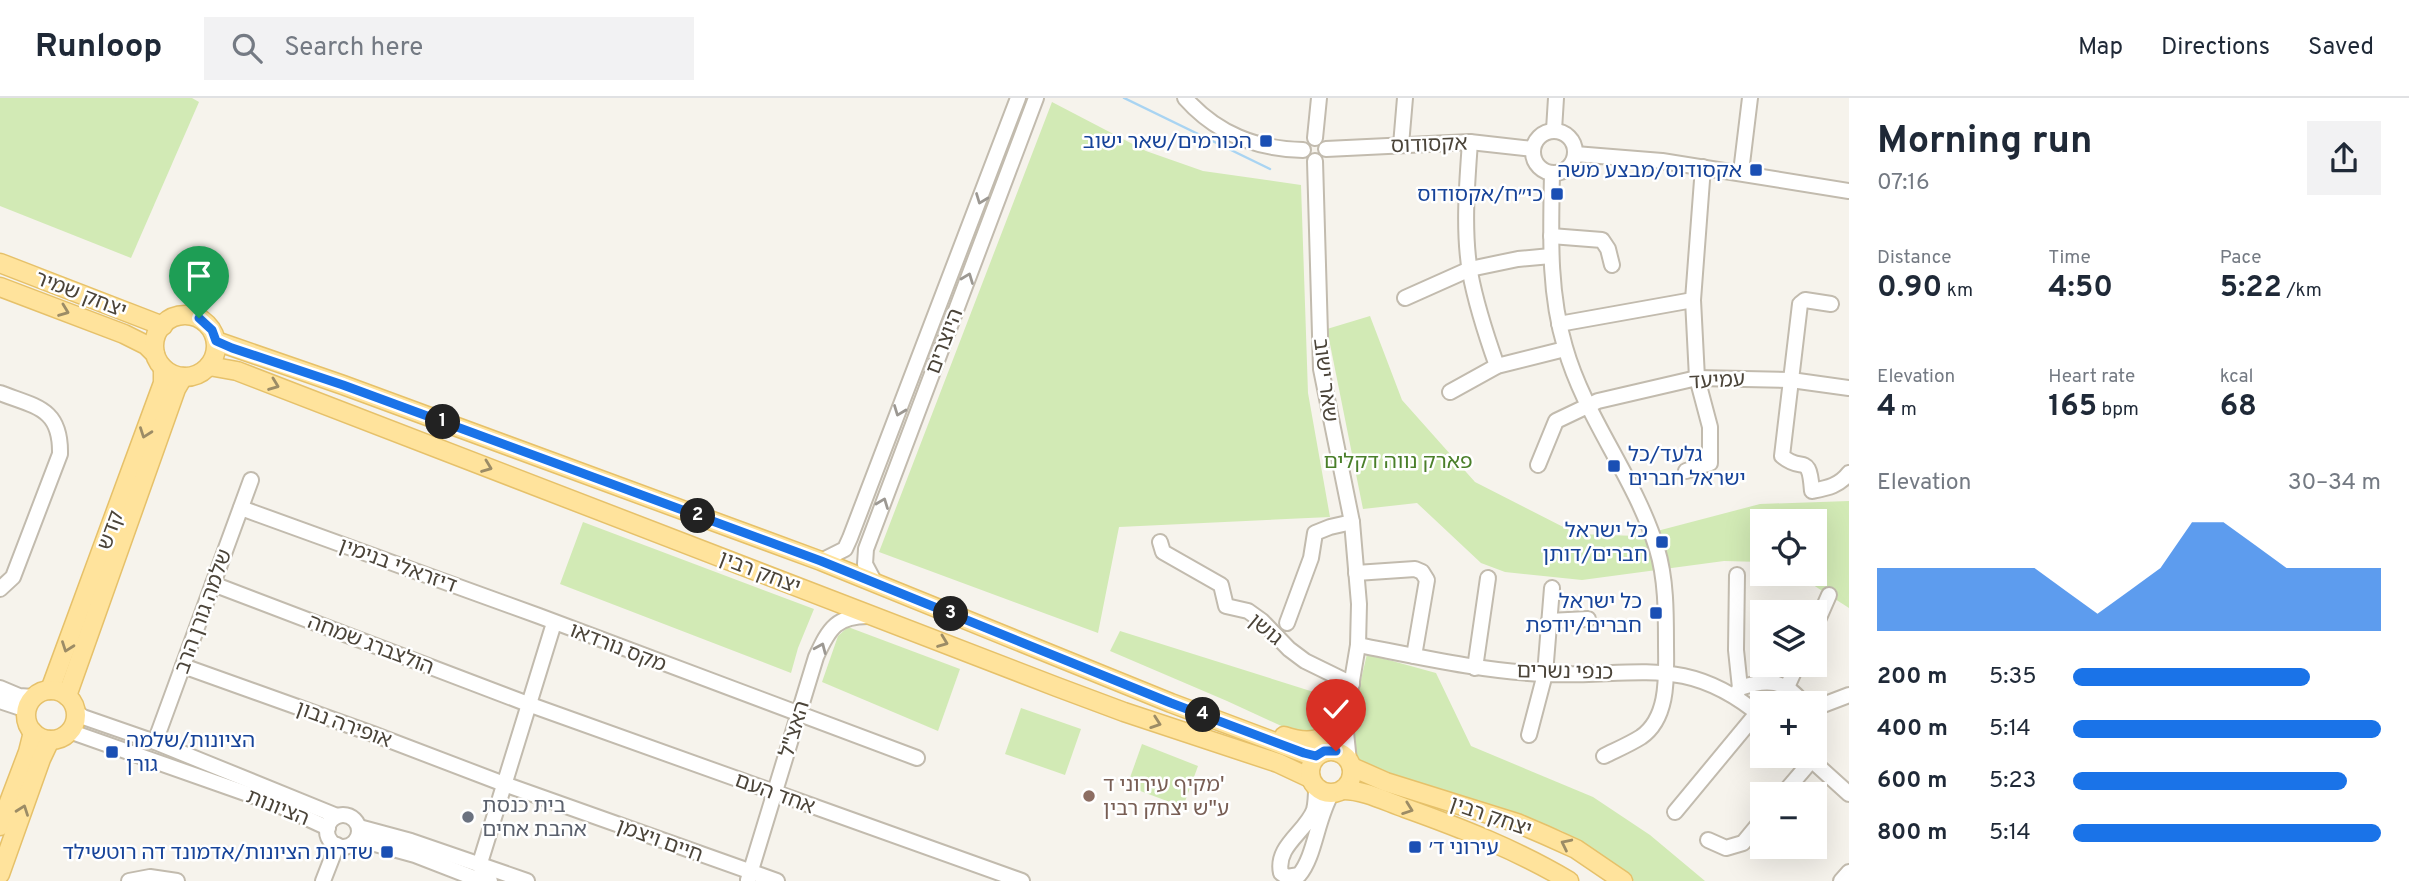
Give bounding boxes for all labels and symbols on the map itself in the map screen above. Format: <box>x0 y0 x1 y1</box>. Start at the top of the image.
place label: הכורמים/שאר ישוב <box>1083 129 1252 156</box>
street label: אקסודוס <box>1390 131 1468 160</box>
marker: הכורמים/שאר ישוב <box>1258 133 1274 149</box>
place label: אקסודוס/מבצע משה <box>1557 158 1742 185</box>
marker: אקסודוס/מבצע משה <box>1748 162 1764 178</box>
place label: כי״ח/אקסודוס <box>1417 182 1543 209</box>
marker: כי״ח/אקסודוס <box>1549 186 1565 202</box>
one-way arrow <box>975 192 989 204</box>
pin <box>169 246 229 318</box>
street label: יצחק שמיר <box>31 266 130 325</box>
one-way arrow <box>960 272 974 285</box>
one-way arrow <box>57 302 69 316</box>
street label: היוצרים <box>921 305 970 378</box>
street label: שאר ישוב <box>1306 337 1343 424</box>
street label: עמיעד <box>1688 367 1746 396</box>
one-way arrow <box>268 377 280 391</box>
pin: 1 <box>426 404 460 440</box>
one-way arrow <box>893 405 907 417</box>
one-way arrow <box>139 427 153 439</box>
place label: גלעד/כל ישראל חברים <box>1628 442 1746 493</box>
park label: פארק נווה דקלים <box>1323 449 1473 476</box>
one-way arrow <box>480 458 492 472</box>
marker: גלעד/כל ישראל חברים <box>1606 458 1622 474</box>
one-way arrow <box>875 497 889 509</box>
pin: 2 <box>680 498 716 534</box>
street label: קדש <box>92 507 131 554</box>
place label: כל ישראל חברים/דותן <box>1542 518 1648 569</box>
street label: דיזראלי בנימין <box>335 533 460 600</box>
marker: כל ישראל חברים/דותן <box>1654 534 1670 550</box>
street label: שלמה גורן הרב <box>169 546 239 677</box>
street label: יצחק רבין <box>715 546 804 601</box>
place label: כל ישראל חברים/יודפת <box>1525 589 1642 640</box>
pin: 3 <box>934 596 968 632</box>
marker: כל ישראל חברים/יודפת <box>1648 605 1664 621</box>
street label: גושן <box>1242 608 1288 652</box>
street label: הולצברג שמחה <box>303 609 437 682</box>
street label: מקס נורדאו <box>565 618 670 679</box>
one-way arrow <box>937 634 949 648</box>
one-way arrow <box>61 640 75 652</box>
one-way arrow <box>812 643 826 655</box>
street label: כנפי נשרים <box>1516 658 1613 687</box>
pin <box>1306 679 1366 751</box>
street label: אופירה נבון <box>292 696 395 755</box>
street label: האצ"ל <box>774 698 817 761</box>
pin: 4 <box>1186 698 1220 732</box>
one-way arrow <box>1149 715 1161 729</box>
place label: הציונות/שלמה גורן <box>126 728 255 779</box>
marker: הציונות/שלמה גורן <box>104 744 120 760</box>
street label: אחד העם <box>731 767 818 821</box>
place label: מקיף עירוני ד' ע"ש יצחק רבין <box>1103 772 1229 823</box>
street label: הציונות <box>242 784 313 833</box>
marker: מקיף עירוני ד' ע"ש יצחק רבין <box>1081 788 1097 804</box>
street label: יצחק רבין <box>1446 791 1535 844</box>
place label: בית כנסת אהבת אחים <box>482 793 587 844</box>
one-way arrow <box>1401 801 1413 815</box>
one-way arrow <box>15 804 29 816</box>
marker: בית כנסת אהבת אחים <box>460 809 476 825</box>
street label: חיים ויצמן <box>613 813 706 869</box>
place label: עירוני ד׳ <box>1429 835 1499 862</box>
marker: עירוני ד׳ <box>1407 839 1423 855</box>
one-way arrow <box>1561 839 1573 853</box>
place label: שדרות הציונות/אדמונד דה רוטשילד <box>62 840 373 867</box>
marker: שדרות הציונות/אדמונד דה רוטשילד <box>379 844 395 860</box>

